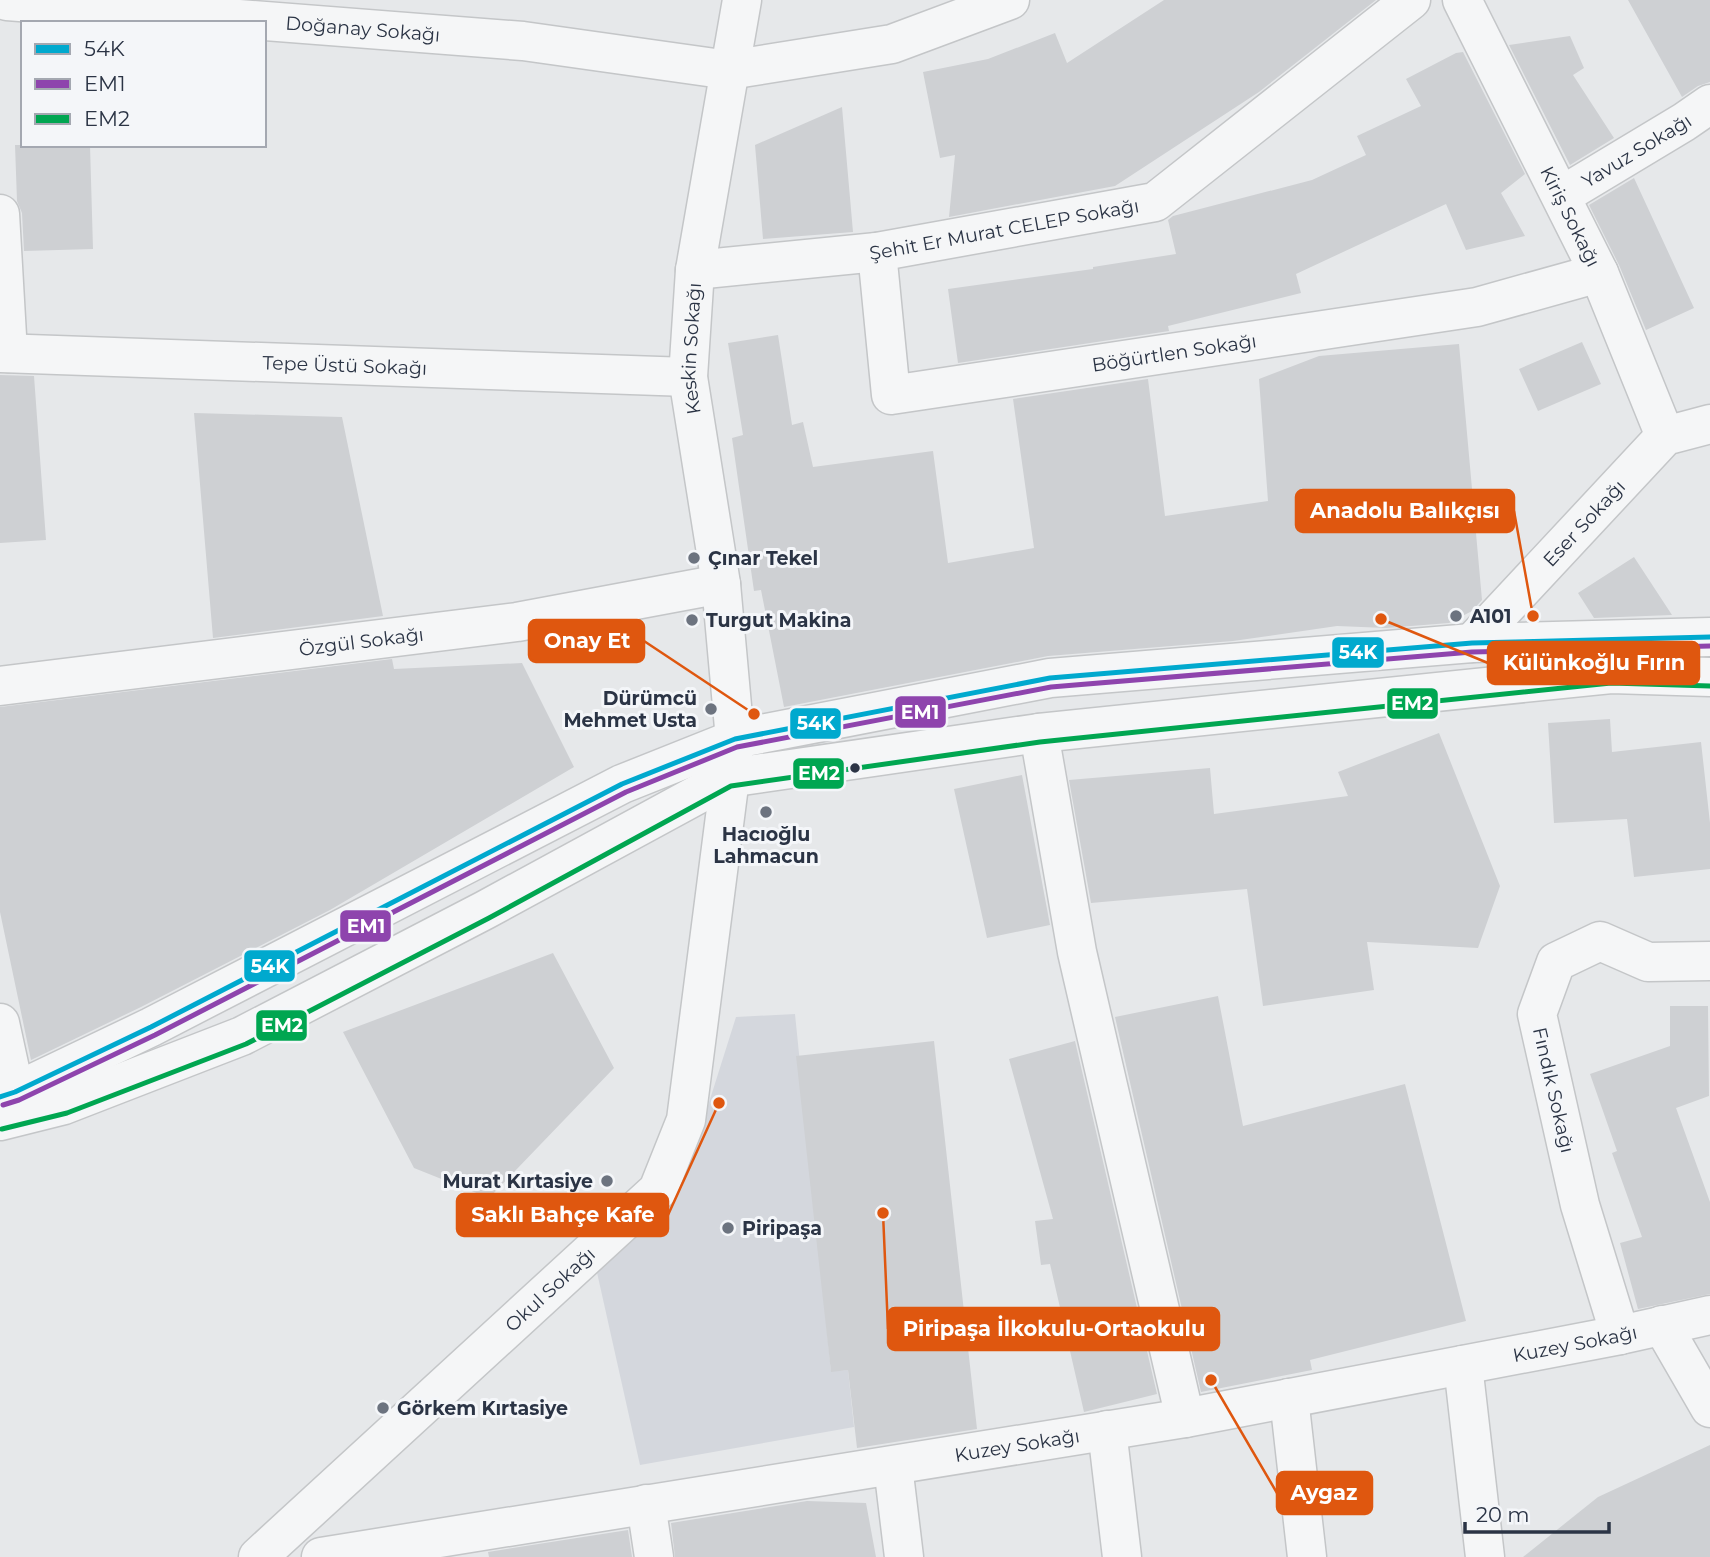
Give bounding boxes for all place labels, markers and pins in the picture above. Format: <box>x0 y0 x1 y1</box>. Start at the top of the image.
callout: Anadolu Balıkçısı <box>1296 490 1514 532</box>
place label: Çınar Tekel <box>708 547 818 570</box>
marker: Çınar Tekel <box>686 550 702 566</box>
place label: A101 <box>1469 605 1511 628</box>
marker: A101 <box>1448 608 1464 624</box>
place label: Turgut Makina <box>706 609 851 632</box>
marker: Turgut Makina <box>684 612 700 628</box>
callout: Onay Et <box>529 620 644 662</box>
callout: Külünkoğlu Fırın <box>1488 642 1699 684</box>
place label: Dürümcü Mehmet Usta <box>563 687 697 732</box>
marker: Dürümcü Mehmet Usta <box>703 701 719 717</box>
unlabelled marker <box>848 761 862 775</box>
marker: Hacıoğlu Lahmacun <box>758 804 774 820</box>
place label: Hacıoğlu Lahmacun <box>713 823 819 868</box>
place label: Murat Kırtasiye <box>442 1170 593 1193</box>
marker: Murat Kırtasiye <box>599 1173 615 1189</box>
callout: Saklı Bahçe Kafe <box>457 1194 668 1236</box>
place label: Piripaşa <box>742 1217 822 1240</box>
marker: Piripaşa <box>720 1220 736 1236</box>
callout: Piripaşa İlkokulu-Ortaokulu <box>888 1308 1219 1350</box>
place label: Görkem Kırtasiye <box>397 1397 568 1420</box>
marker: Görkem Kırtasiye <box>375 1400 391 1416</box>
callout: Aygaz <box>1277 1472 1372 1514</box>

